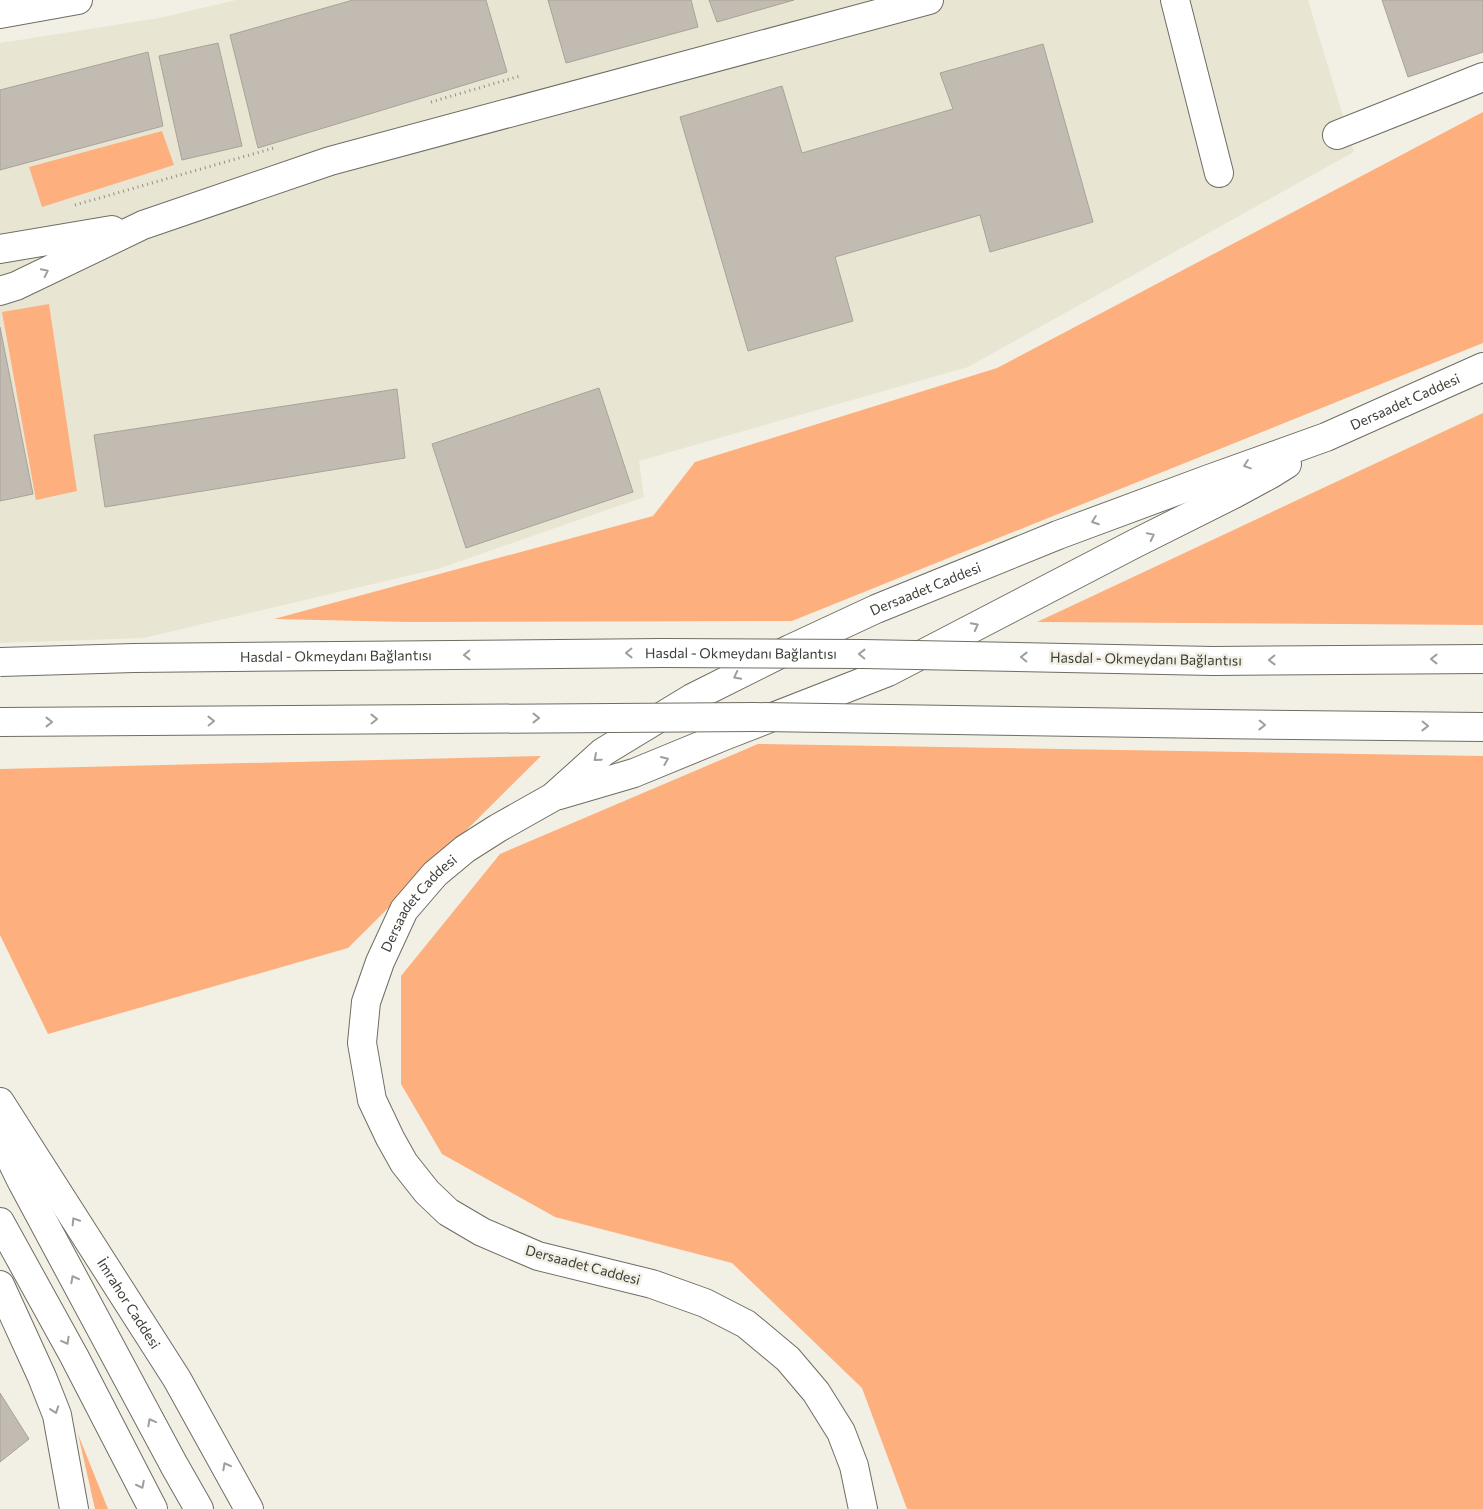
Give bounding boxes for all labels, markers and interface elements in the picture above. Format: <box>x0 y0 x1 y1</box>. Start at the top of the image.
one-way arrow <box>40 268 49 279</box>
street label: Dersaadet Caddesi <box>1347 369 1462 433</box>
one-way arrow <box>1244 459 1252 469</box>
one-way arrow <box>1091 515 1100 525</box>
one-way arrow <box>1145 532 1154 542</box>
street label: Dersaadet Caddesi <box>867 558 983 619</box>
one-way arrow <box>970 622 979 632</box>
street label: Hasdal - Okmeydanı Bağlantısı <box>645 644 837 662</box>
street label: Hasdal - Okmeydanı Bağlantısı <box>240 646 432 665</box>
one-way arrow <box>625 648 633 658</box>
street label: Hasdal - Okmeydanı Bağlantısı <box>1050 648 1242 669</box>
one-way arrow <box>858 649 866 659</box>
one-way arrow <box>463 650 470 660</box>
one-way arrow <box>1020 652 1028 662</box>
one-way arrow <box>1430 654 1438 664</box>
one-way arrow <box>1268 655 1276 665</box>
one-way arrow <box>733 670 742 680</box>
one-way arrow <box>532 713 540 723</box>
one-way arrow <box>370 714 378 724</box>
one-way arrow <box>208 716 215 726</box>
one-way arrow <box>45 717 53 727</box>
one-way arrow <box>1258 720 1266 730</box>
one-way arrow <box>1421 721 1429 731</box>
one-way arrow <box>594 752 603 760</box>
one-way arrow <box>661 756 669 766</box>
street label: Dersaadet Caddesi <box>377 851 460 954</box>
one-way arrow <box>71 1217 81 1226</box>
street label: Dersaadet Caddesi <box>524 1241 642 1288</box>
street label: İmrahor Caddesi <box>94 1255 164 1352</box>
one-way arrow <box>70 1275 80 1284</box>
one-way arrow <box>60 1336 70 1345</box>
one-way arrow <box>49 1405 59 1414</box>
one-way arrow <box>147 1418 157 1427</box>
one-way arrow <box>222 1462 232 1471</box>
one-way arrow <box>135 1480 145 1489</box>

